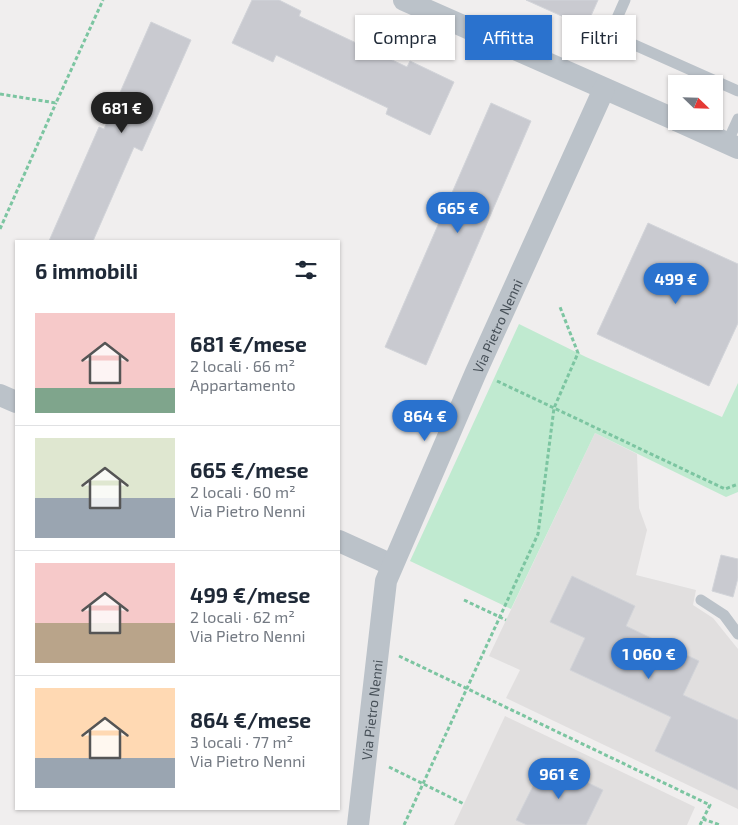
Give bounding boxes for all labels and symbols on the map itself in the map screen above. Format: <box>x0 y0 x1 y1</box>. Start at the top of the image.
north arrow <box>668 75 722 130</box>
pin: 681 € <box>87 92 157 134</box>
pin: 665 € <box>423 192 493 234</box>
pin: 499 € <box>641 262 711 305</box>
street label: Via Pietro Nenni <box>468 276 526 375</box>
pin: 864 € <box>390 400 460 442</box>
pin: 1 060 € <box>603 638 695 680</box>
street label: Via Pietro Nenni <box>357 659 385 761</box>
pin: 961 € <box>524 758 594 800</box>

